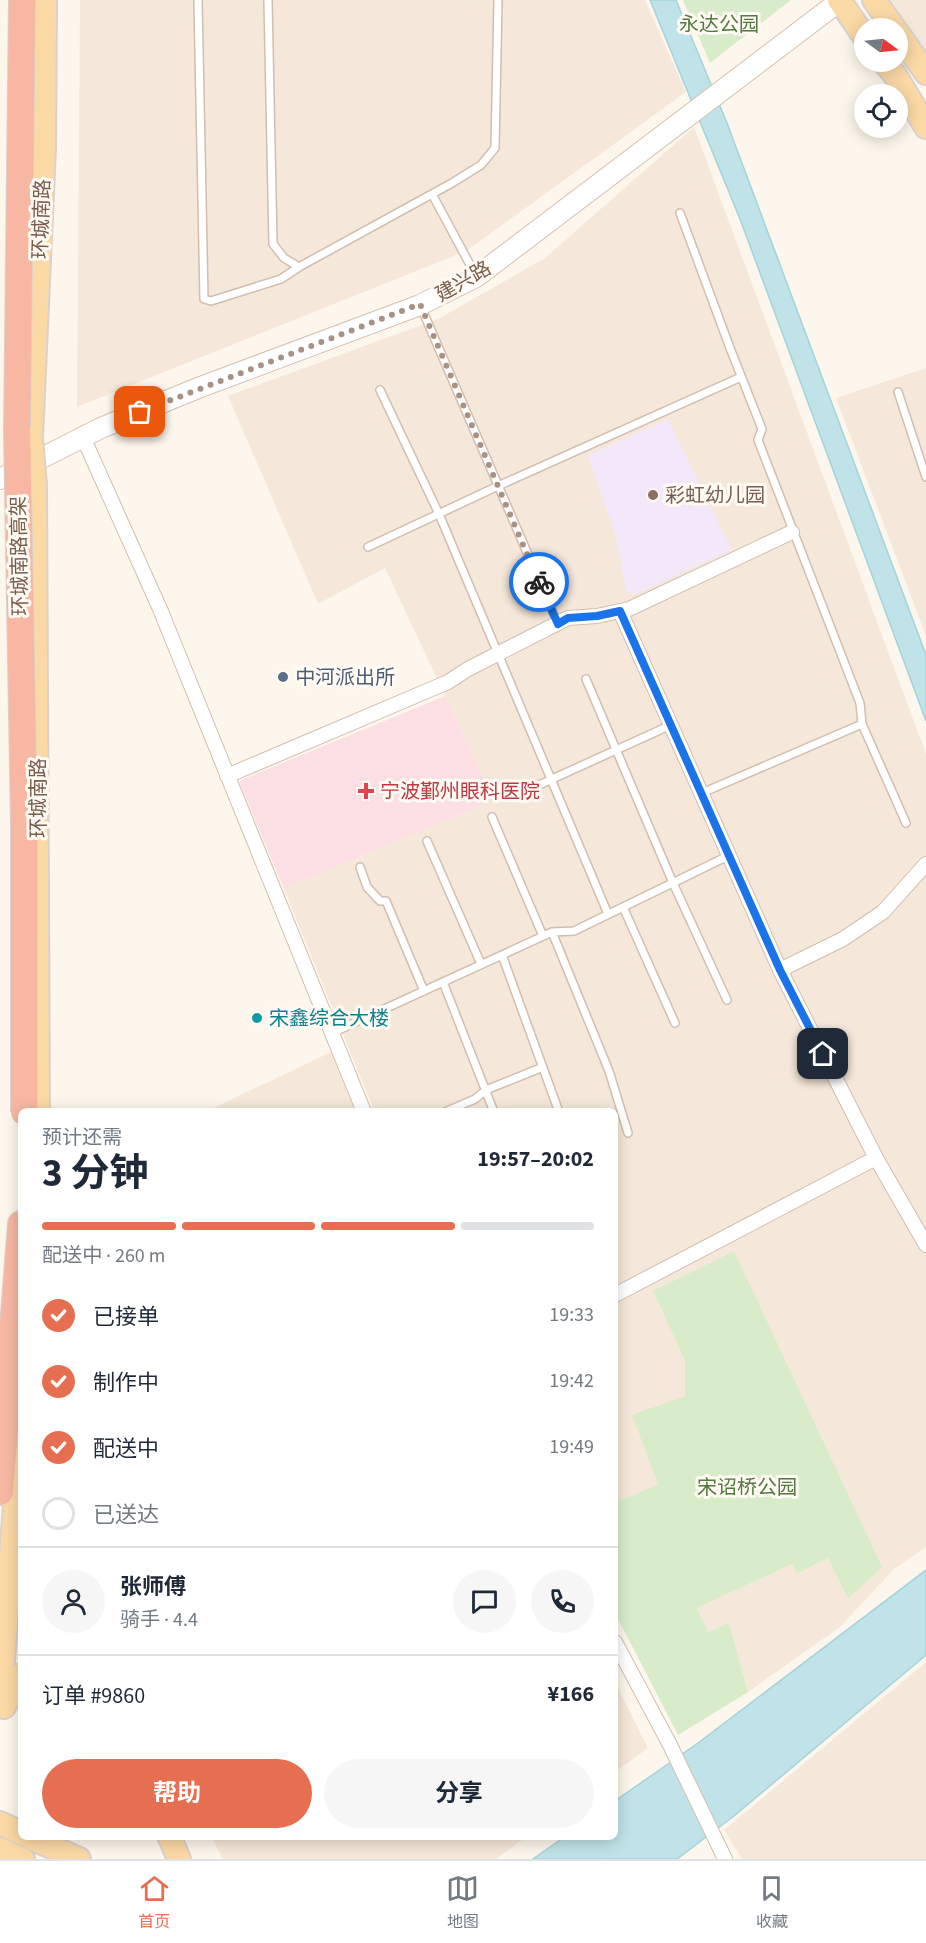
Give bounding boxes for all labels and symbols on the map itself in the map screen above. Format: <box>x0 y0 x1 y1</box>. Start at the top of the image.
park label: 永达公园 <box>679 11 759 39</box>
north arrow <box>854 18 908 72</box>
street label: 环城南路 <box>27 179 57 259</box>
street label: 建兴路 <box>431 255 496 309</box>
pin <box>114 386 165 437</box>
place label: 彩虹幼儿园 <box>665 482 765 510</box>
marker: 彩虹幼儿园 <box>646 488 660 502</box>
street label: 环城南路高架 <box>5 496 35 616</box>
courier <box>509 552 569 612</box>
place label: 中河派出所 <box>295 664 395 692</box>
marker: 中河派出所 <box>276 670 290 684</box>
street label: 环城南路 <box>25 758 53 838</box>
place label: 宁波鄞州眼科医院 <box>380 778 540 806</box>
marker: 宁波鄞州眼科医院 <box>357 782 375 800</box>
place label: 宋鑫综合大楼 <box>269 1005 389 1033</box>
marker: 宋鑫综合大楼 <box>250 1011 264 1025</box>
pin <box>797 1028 848 1079</box>
park label: 宋诏桥公园 <box>697 1474 797 1502</box>

